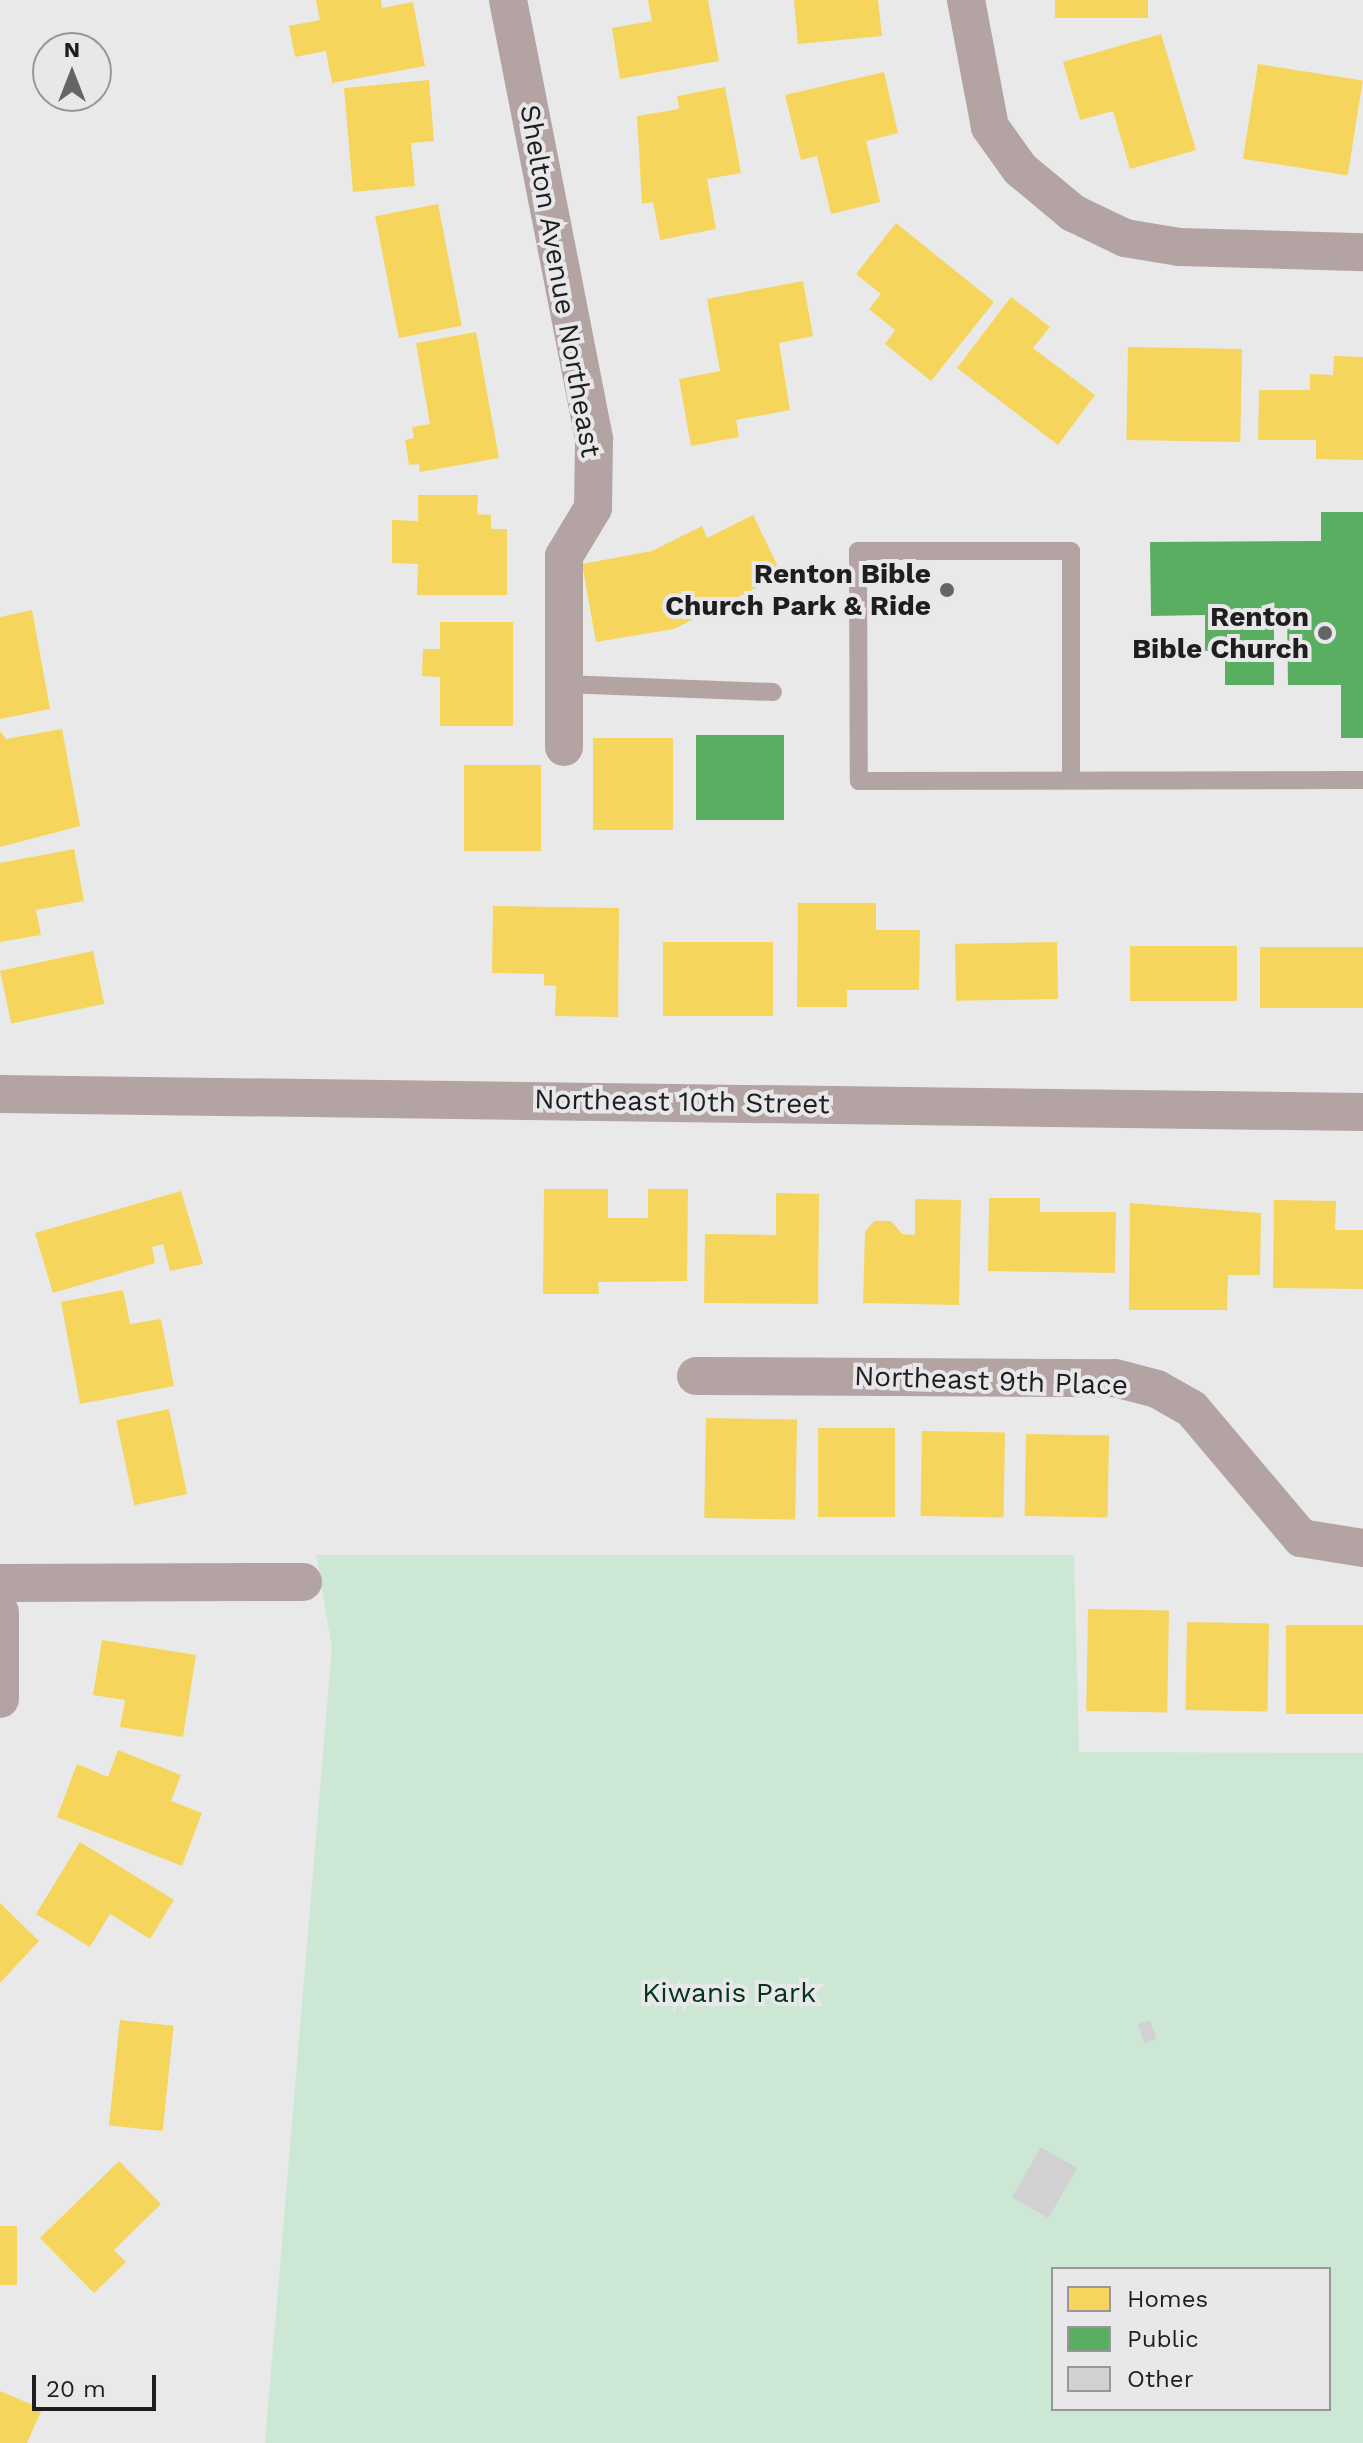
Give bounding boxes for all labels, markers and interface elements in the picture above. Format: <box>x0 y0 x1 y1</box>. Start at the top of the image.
north arrow <box>32 32 112 112</box>
text: N <box>64 37 80 62</box>
street label: Shelton Avenue Northeast <box>512 101 608 461</box>
place label: Renton Bible Church Park & Ride <box>665 557 931 623</box>
marker: Renton Bible Church Park & Ride <box>938 581 956 599</box>
place label: Renton Bible Church <box>1132 600 1309 666</box>
marker: Renton Bible Church <box>1316 624 1334 642</box>
street label: Northeast 10th Street <box>534 1083 830 1121</box>
street label: Northeast 9th Place <box>853 1359 1129 1403</box>
park label: Kiwanis Park <box>642 1976 816 2010</box>
legend <box>1051 2267 1331 2411</box>
text: Homes <box>1127 2285 1208 2313</box>
text: Public <box>1127 2325 1199 2353</box>
scale bar <box>36 2359 160 2409</box>
text: Other <box>1127 2365 1194 2393</box>
text: 20 m <box>46 2375 106 2403</box>

